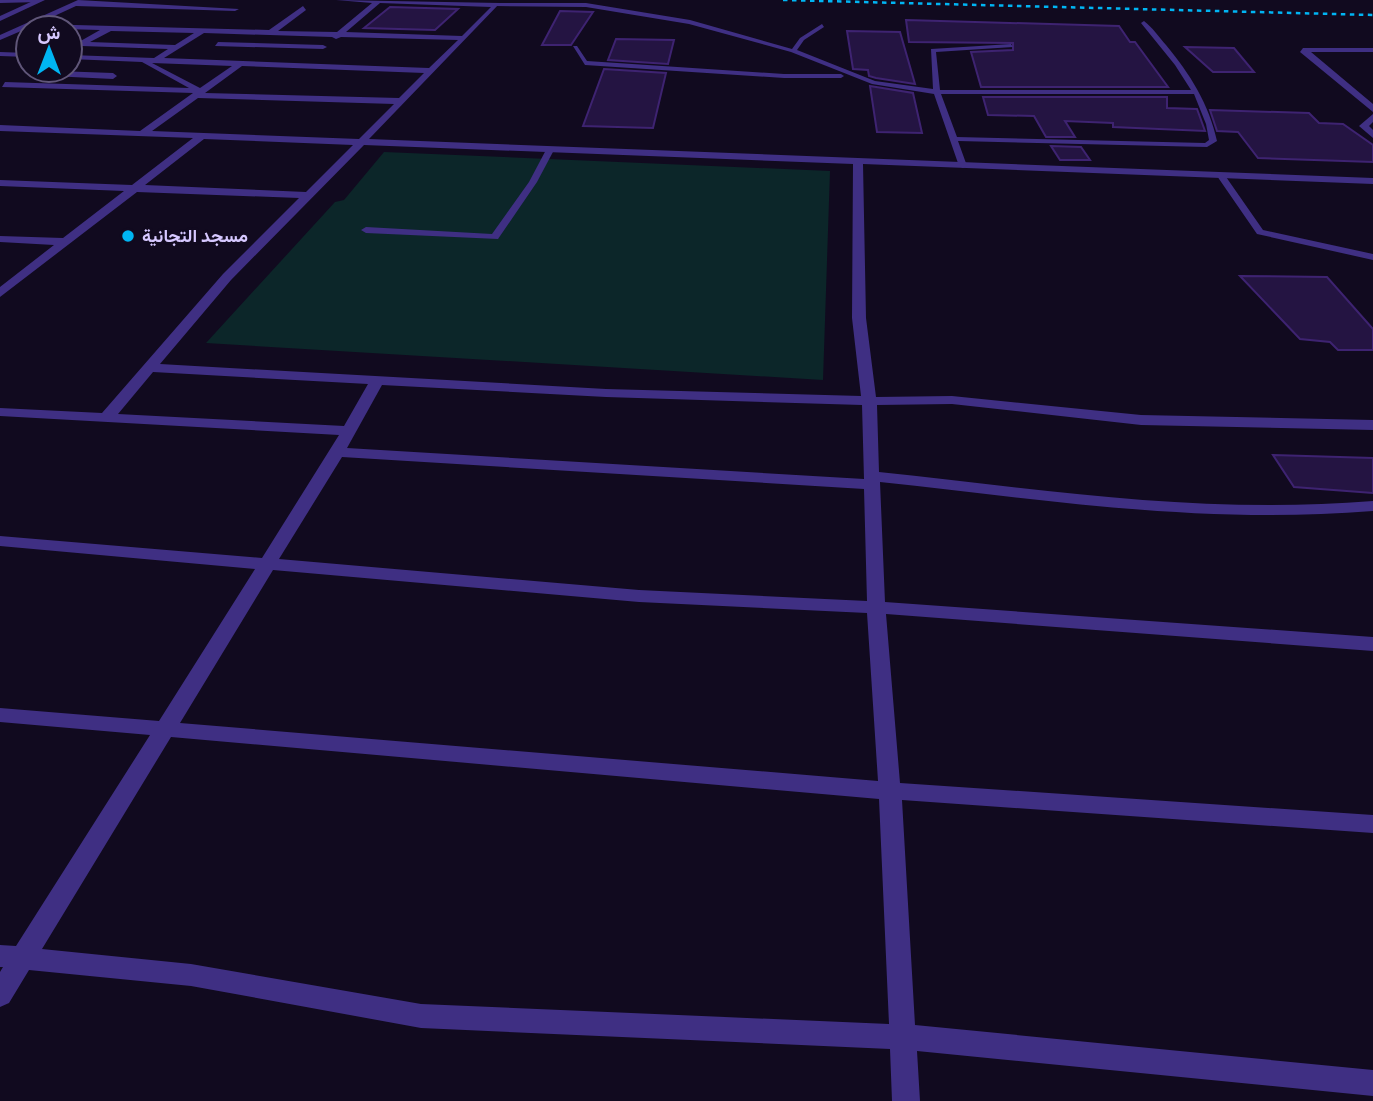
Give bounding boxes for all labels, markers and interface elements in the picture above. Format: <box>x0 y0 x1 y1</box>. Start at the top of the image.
north arrow <box>14 14 84 84</box>
text: ش <box>38 21 61 45</box>
place label: مسجد التجانية <box>142 225 248 247</box>
marker: مسجد التجانية <box>120 228 136 244</box>

